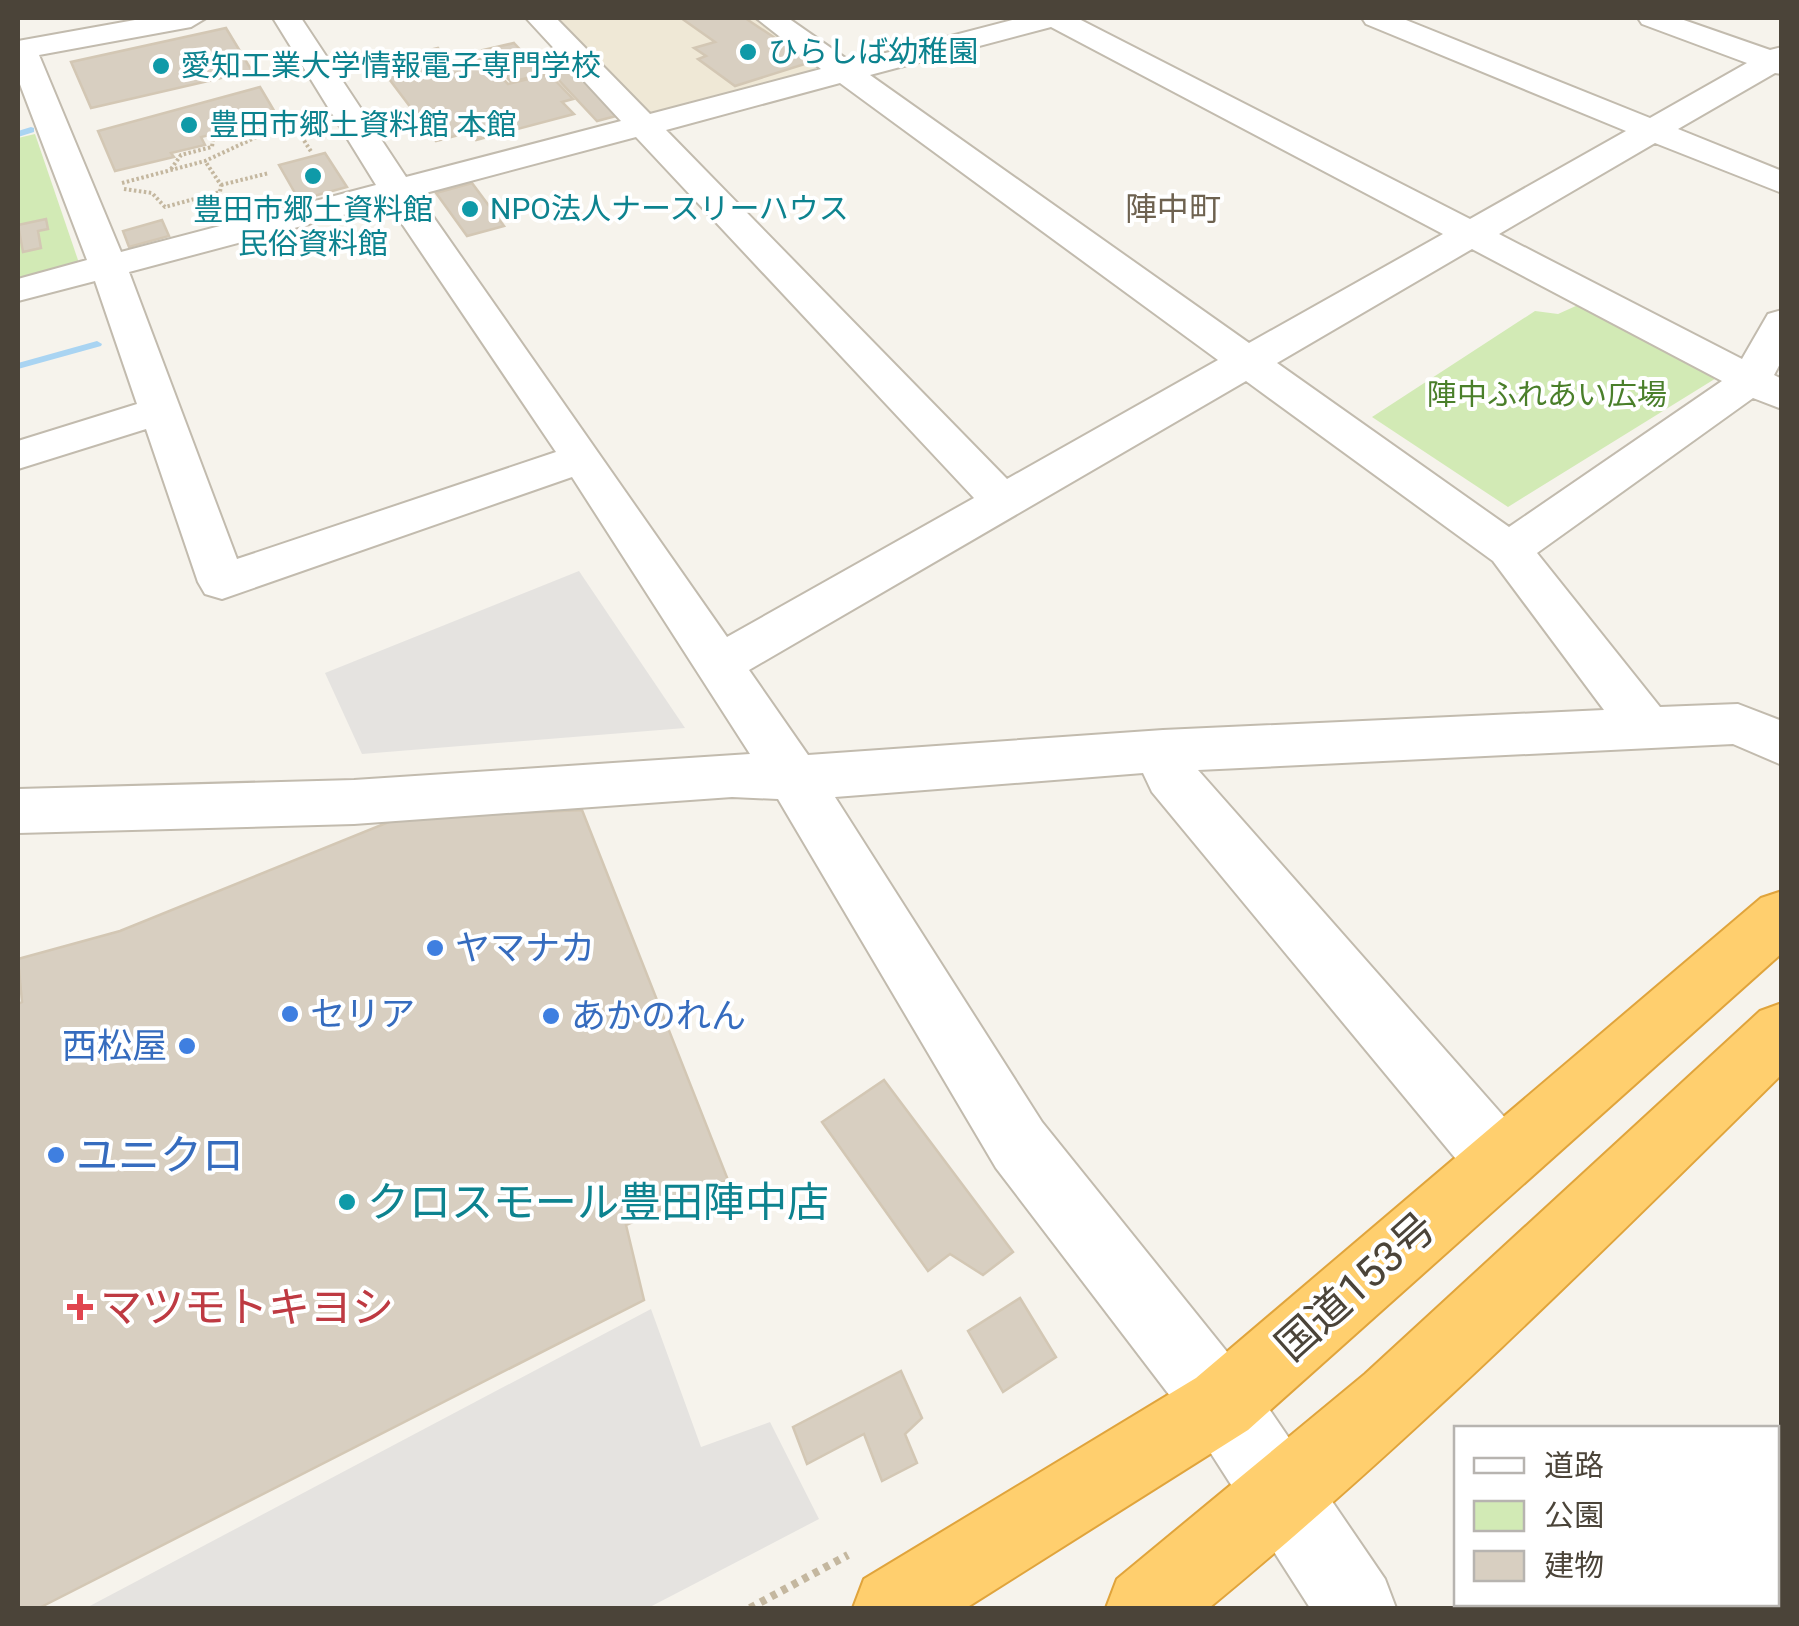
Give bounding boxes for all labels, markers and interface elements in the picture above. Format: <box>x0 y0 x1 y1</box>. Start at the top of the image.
place label: ひらしば幼稚園 <box>768 34 978 69</box>
marker: ひらしば幼稚園 <box>737 41 759 63</box>
place label: 愛知工業大学情報電子専門学校 <box>181 48 601 83</box>
marker: 愛知工業大学情報電子専門学校 <box>150 55 172 77</box>
place label: 豊田市郷土資料館 本館 <box>209 107 516 142</box>
marker: 豊田市郷土資料館 本館 <box>178 114 200 136</box>
marker: 豊田市郷土資料館 民俗資料館 <box>302 165 324 187</box>
district label: 陣中町 <box>1125 190 1221 228</box>
place label: NPO法人ナースリーハウス <box>490 191 849 226</box>
place label: 豊田市郷土資料館 民俗資料館 <box>193 192 433 261</box>
marker: NPO法人ナースリーハウス <box>459 198 481 220</box>
park label: 陣中ふれあい広場 <box>1427 377 1667 412</box>
place label: ヤマナカ <box>455 928 595 969</box>
marker: ヤマナカ <box>424 937 446 959</box>
place label: セリア <box>310 994 415 1035</box>
place label: あかのれん <box>571 996 746 1037</box>
marker: セリア <box>279 1003 301 1025</box>
marker: あかのれん <box>540 1005 562 1027</box>
place label: 西松屋 <box>62 1026 167 1067</box>
marker: 西松屋 <box>176 1035 198 1057</box>
place label: ユニクロ <box>76 1131 244 1180</box>
marker: ユニクロ <box>45 1144 67 1166</box>
place label: クロスモール豊田陣中店 <box>367 1178 829 1227</box>
marker: クロスモール豊田陣中店 <box>336 1191 358 1213</box>
street label: 国道153号 <box>1266 1202 1445 1370</box>
place label: マツモトキヨシ <box>100 1283 394 1332</box>
marker: マツモトキヨシ <box>69 1296 91 1318</box>
legend <box>1454 1426 1779 1606</box>
text: 道路 <box>1544 1448 1604 1483</box>
text: 公園 <box>1544 1498 1604 1533</box>
text: 建物 <box>1544 1548 1604 1583</box>

